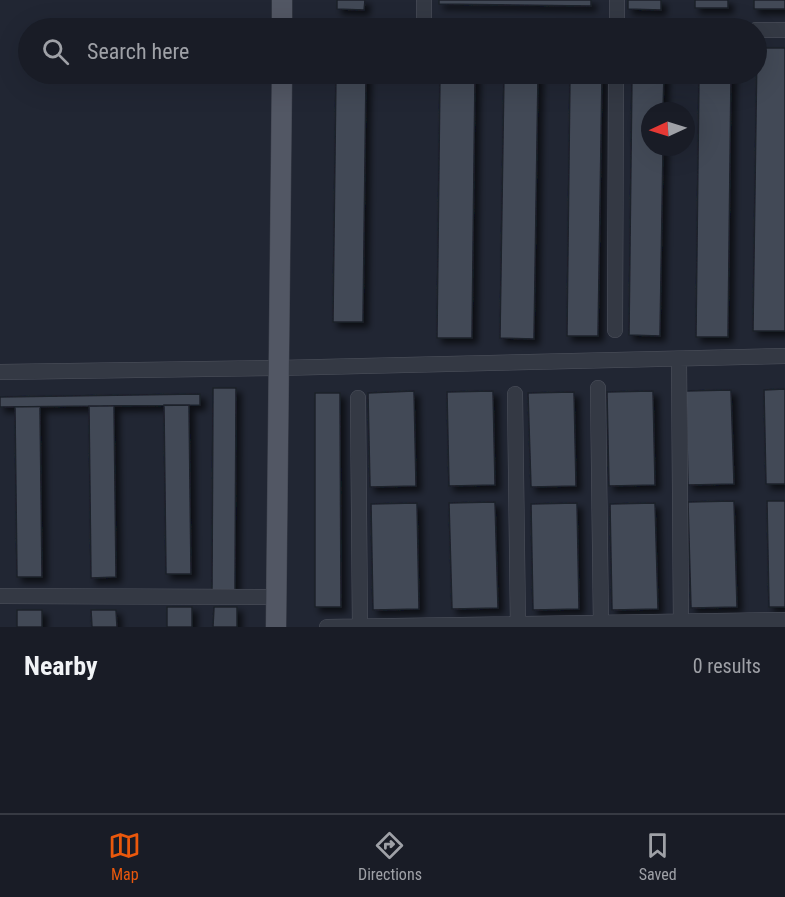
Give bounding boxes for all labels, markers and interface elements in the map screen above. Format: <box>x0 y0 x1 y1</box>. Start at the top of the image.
search box <box>18 18 767 84</box>
icon: search <box>39 35 72 68</box>
text: Search here <box>87 39 189 64</box>
north arrow <box>641 102 695 156</box>
text: Nearby <box>24 651 98 681</box>
text: 0 results <box>693 654 761 678</box>
tab: Map <box>108 829 141 884</box>
tab: Directions <box>358 829 422 884</box>
tab: Saved <box>639 829 677 884</box>

